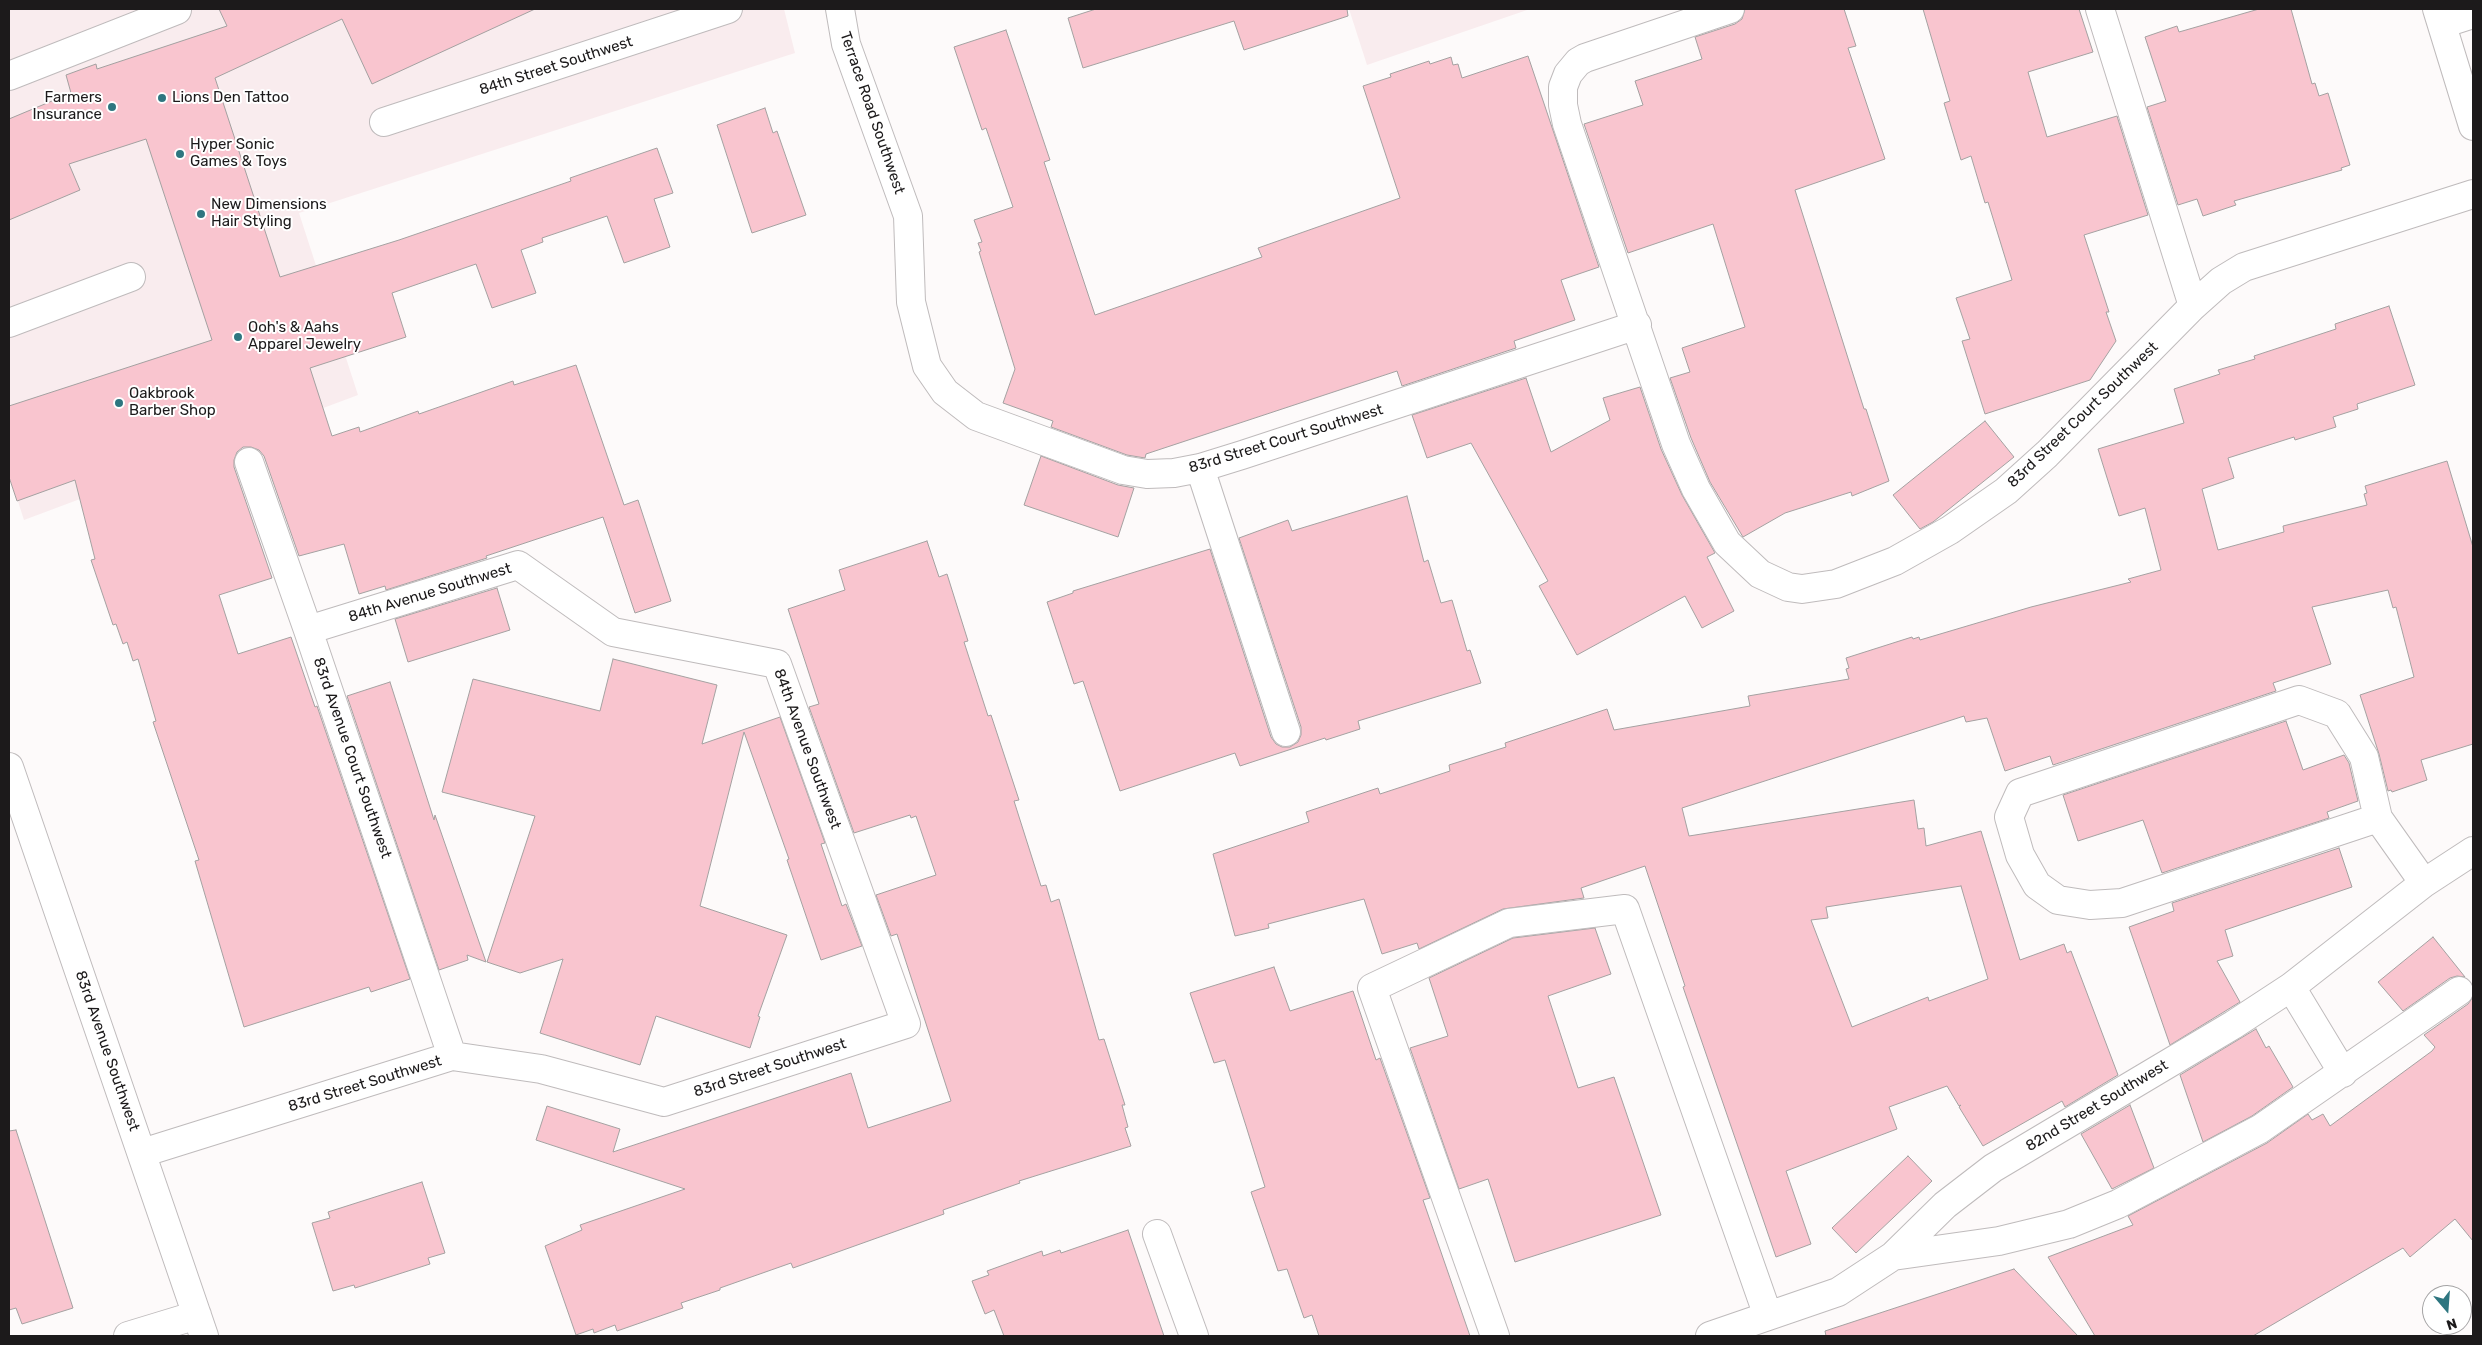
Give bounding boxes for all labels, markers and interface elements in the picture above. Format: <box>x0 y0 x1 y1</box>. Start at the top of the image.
street label: Terrace Road Southwest <box>836 30 908 196</box>
street label: 84th Street Southwest <box>477 33 635 99</box>
place label: Farmers Insurance <box>33 89 102 124</box>
place label: Lions Den Tattoo <box>172 89 289 107</box>
marker: Lions Den Tattoo <box>156 92 168 104</box>
marker: Farmers Insurance <box>106 101 118 113</box>
place label: Hyper Sonic Games & Toys <box>190 136 287 171</box>
marker: Hyper Sonic Games & Toys <box>174 148 186 160</box>
place label: New Dimensions Hair Styling <box>211 196 327 231</box>
marker: New Dimensions Hair Styling <box>195 208 207 220</box>
place label: Ooh's & Aahs Apparel Jewelry <box>248 319 361 354</box>
marker: Ooh's & Aahs Apparel Jewelry <box>232 331 244 343</box>
street label: 83rd Street Court Southwest <box>2004 338 2162 492</box>
place label: Oakbrook Barber Shop <box>129 385 216 420</box>
marker: Oakbrook Barber Shop <box>113 397 125 409</box>
street label: 83rd Street Court Southwest <box>1187 401 1385 477</box>
street label: 84th Avenue Southwest <box>346 560 514 626</box>
street label: 83rd Avenue Court Southwest <box>309 655 395 861</box>
street label: 84th Avenue Southwest <box>770 666 844 832</box>
street label: 83rd Avenue Southwest <box>71 968 143 1134</box>
street label: 83rd Street Southwest <box>691 1035 849 1101</box>
street label: 83rd Street Southwest <box>286 1052 444 1116</box>
street label: 82nd Street Southwest <box>2023 1056 2171 1156</box>
north arrow <box>2422 1285 2472 1335</box>
text: N <box>2444 1314 2459 1333</box>

